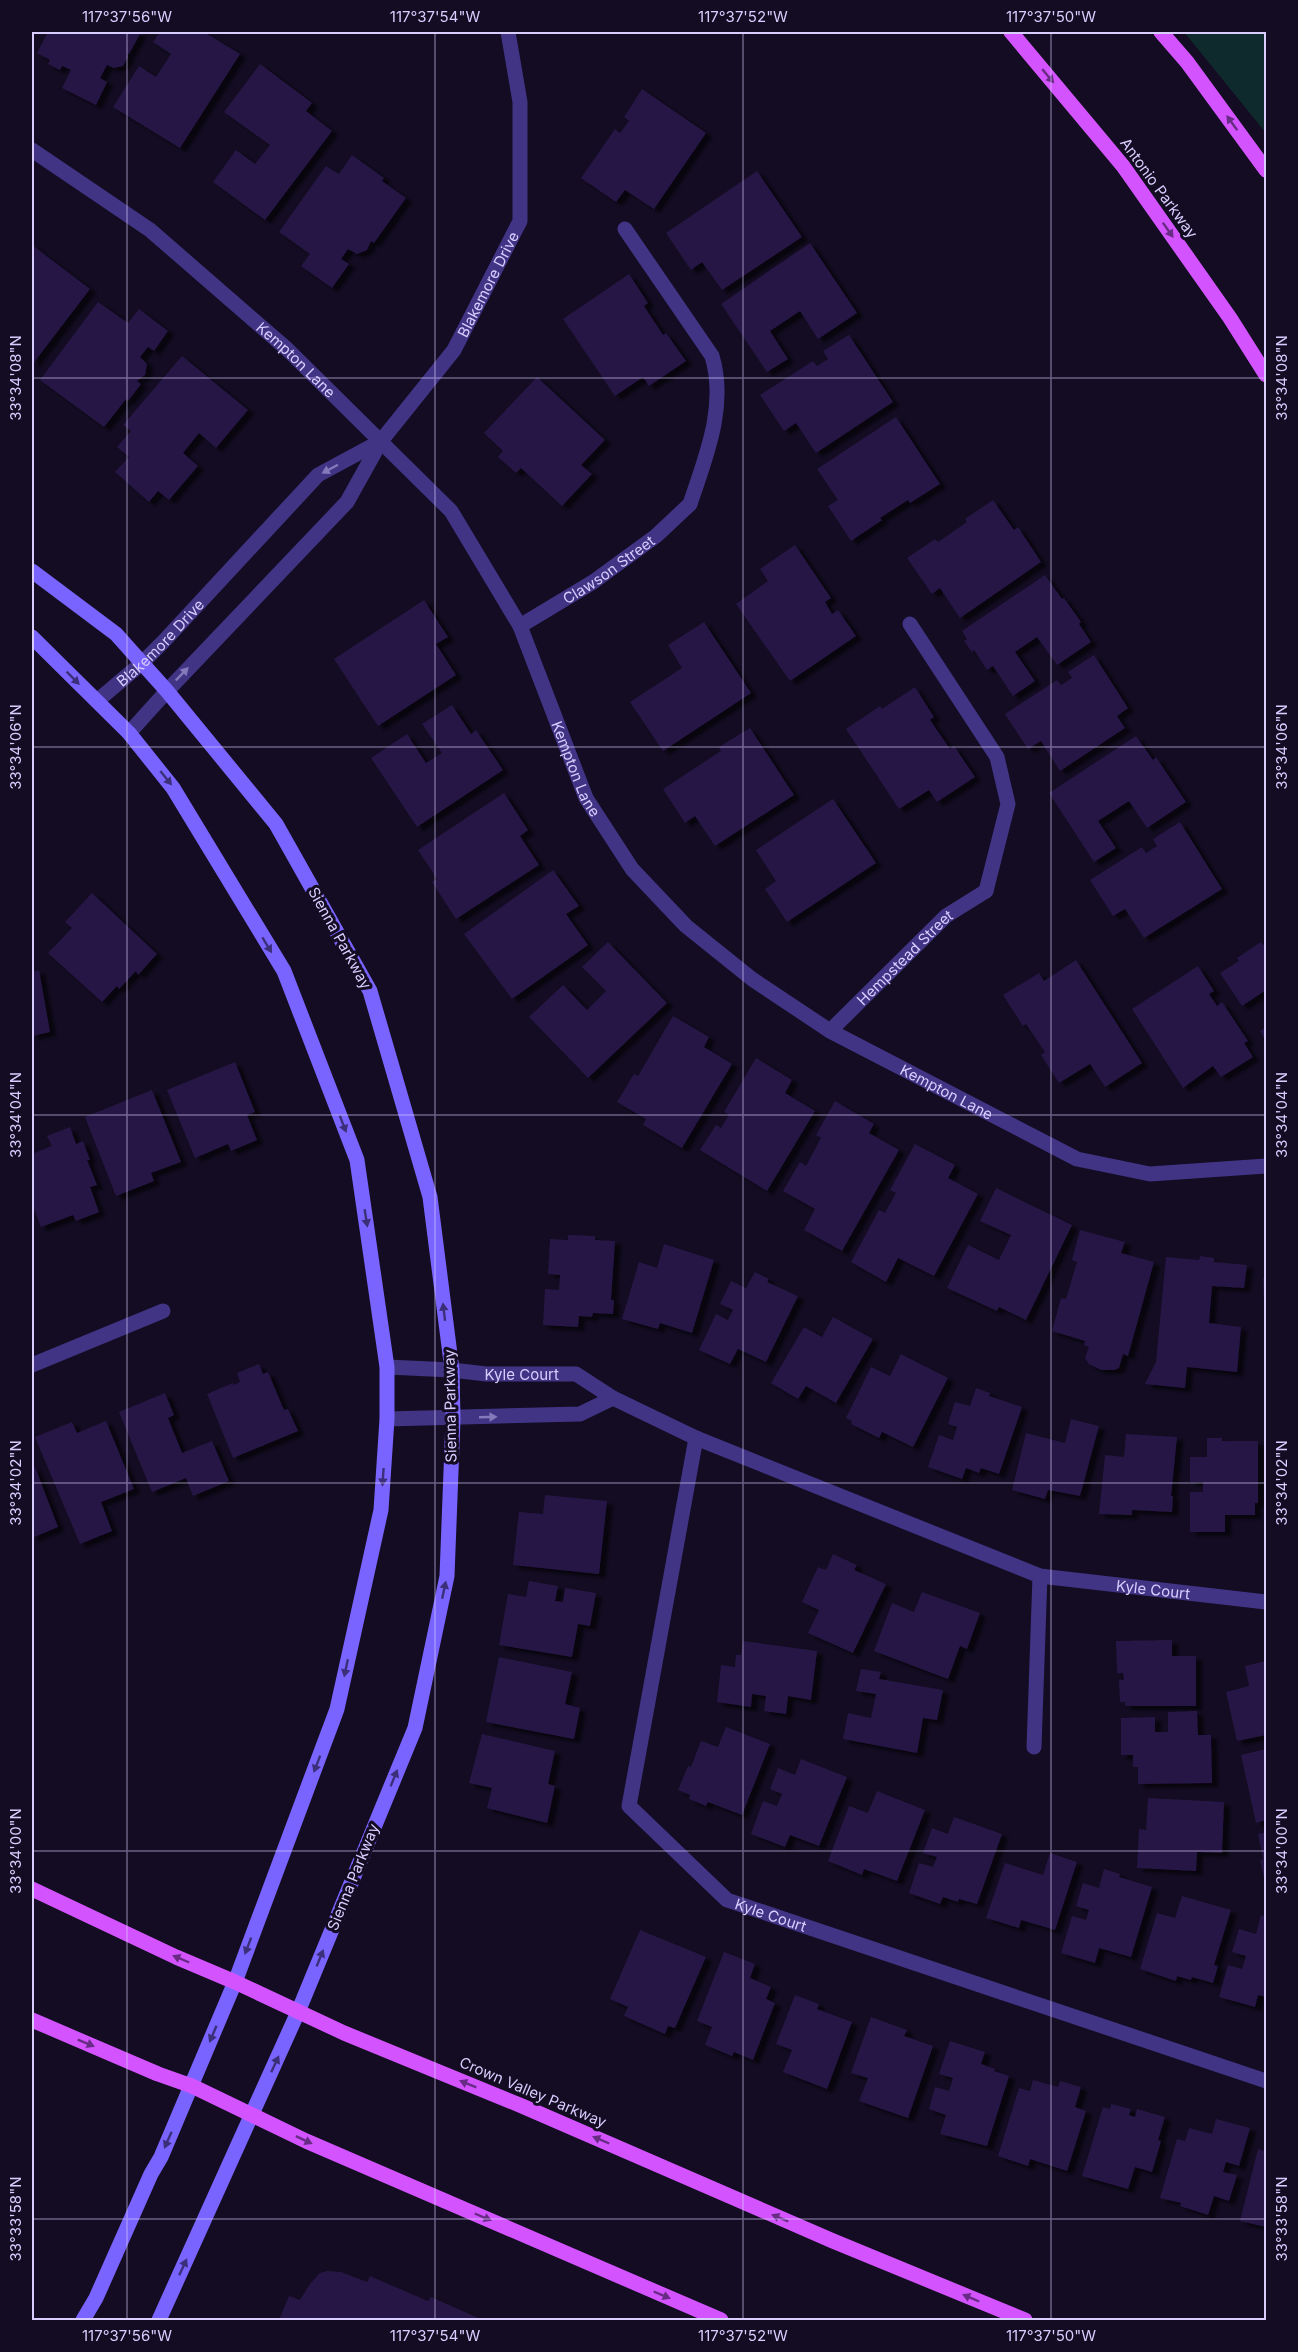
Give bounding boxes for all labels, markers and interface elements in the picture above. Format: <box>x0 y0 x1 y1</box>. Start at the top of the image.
text: 117°37'56"W <box>82 7 172 26</box>
text: 117°37'54"W <box>390 7 480 26</box>
text: 117°37'52"W <box>698 7 788 26</box>
text: 117°37'50"W <box>1006 7 1096 26</box>
one-way arrow <box>1041 68 1054 83</box>
one-way arrow <box>1226 116 1238 132</box>
street label: Antonio Parkway <box>1116 134 1202 242</box>
one-way arrow <box>1162 222 1173 238</box>
street label: Blakemore Drive <box>453 228 523 340</box>
street label: Kempton Lane <box>253 318 340 401</box>
text: 33°34'08"N <box>6 335 25 421</box>
text: 33°34'08"N <box>1272 335 1291 421</box>
one-way arrow <box>321 464 338 474</box>
street label: Clawson Street <box>559 531 658 608</box>
street label: Blakemore Drive <box>112 595 208 690</box>
one-way arrow <box>175 668 189 682</box>
one-way arrow <box>66 670 80 684</box>
text: 33°34'06"N <box>6 704 25 790</box>
text: 33°34'06"N <box>1272 704 1291 790</box>
street label: Kempton Lane <box>548 718 605 820</box>
one-way arrow <box>159 771 171 786</box>
street label: Sienna Parkway <box>304 884 376 993</box>
street label: Hempstead Street <box>852 905 956 1009</box>
one-way arrow <box>262 937 273 953</box>
street label: Kempton Lane <box>897 1060 996 1123</box>
text: 33°34'04"N <box>6 1072 25 1158</box>
text: 33°34'04"N <box>1272 1072 1291 1158</box>
one-way arrow <box>339 1115 348 1133</box>
one-way arrow <box>361 1209 370 1228</box>
one-way arrow <box>440 1302 449 1321</box>
street label: Sienna Parkway <box>440 1349 460 1463</box>
street label: Kyle Court <box>485 1365 559 1384</box>
one-way arrow <box>478 1413 497 1422</box>
text: 33°34'02"N <box>6 1440 25 1526</box>
text: 33°34'02"N <box>1272 1440 1291 1526</box>
one-way arrow <box>378 1468 388 1487</box>
street label: Kyle Court <box>1115 1575 1191 1603</box>
one-way arrow <box>440 1581 450 1599</box>
one-way arrow <box>341 1659 351 1678</box>
one-way arrow <box>312 1755 321 1773</box>
one-way arrow <box>390 1769 399 1787</box>
text: 33°34'00"N <box>6 1808 25 1894</box>
text: 33°34'00"N <box>1272 1808 1291 1894</box>
street label: Sienna Parkway <box>323 1820 383 1933</box>
street label: Kyle Court <box>733 1894 809 1936</box>
one-way arrow <box>243 1937 253 1955</box>
one-way arrow <box>315 1949 325 1967</box>
one-way arrow <box>172 1954 190 1964</box>
one-way arrow <box>208 2025 217 2043</box>
one-way arrow <box>77 2038 95 2048</box>
street label: Crown Valley Parkway <box>457 2052 610 2132</box>
one-way arrow <box>270 2055 279 2072</box>
one-way arrow <box>459 2079 477 2088</box>
one-way arrow <box>163 2131 173 2149</box>
one-way arrow <box>295 2135 312 2144</box>
one-way arrow <box>592 2135 610 2144</box>
text: 33°33'58"N <box>6 2177 25 2261</box>
text: 33°33'58"N <box>1272 2177 1291 2261</box>
one-way arrow <box>474 2213 491 2222</box>
one-way arrow <box>770 2213 788 2223</box>
one-way arrow <box>178 2258 188 2276</box>
one-way arrow <box>653 2290 671 2300</box>
one-way arrow <box>961 2293 979 2303</box>
text: 117°37'56"W <box>82 2326 172 2345</box>
text: 117°37'54"W <box>390 2326 480 2345</box>
text: 117°37'52"W <box>698 2326 788 2345</box>
text: 117°37'50"W <box>1006 2326 1096 2345</box>

